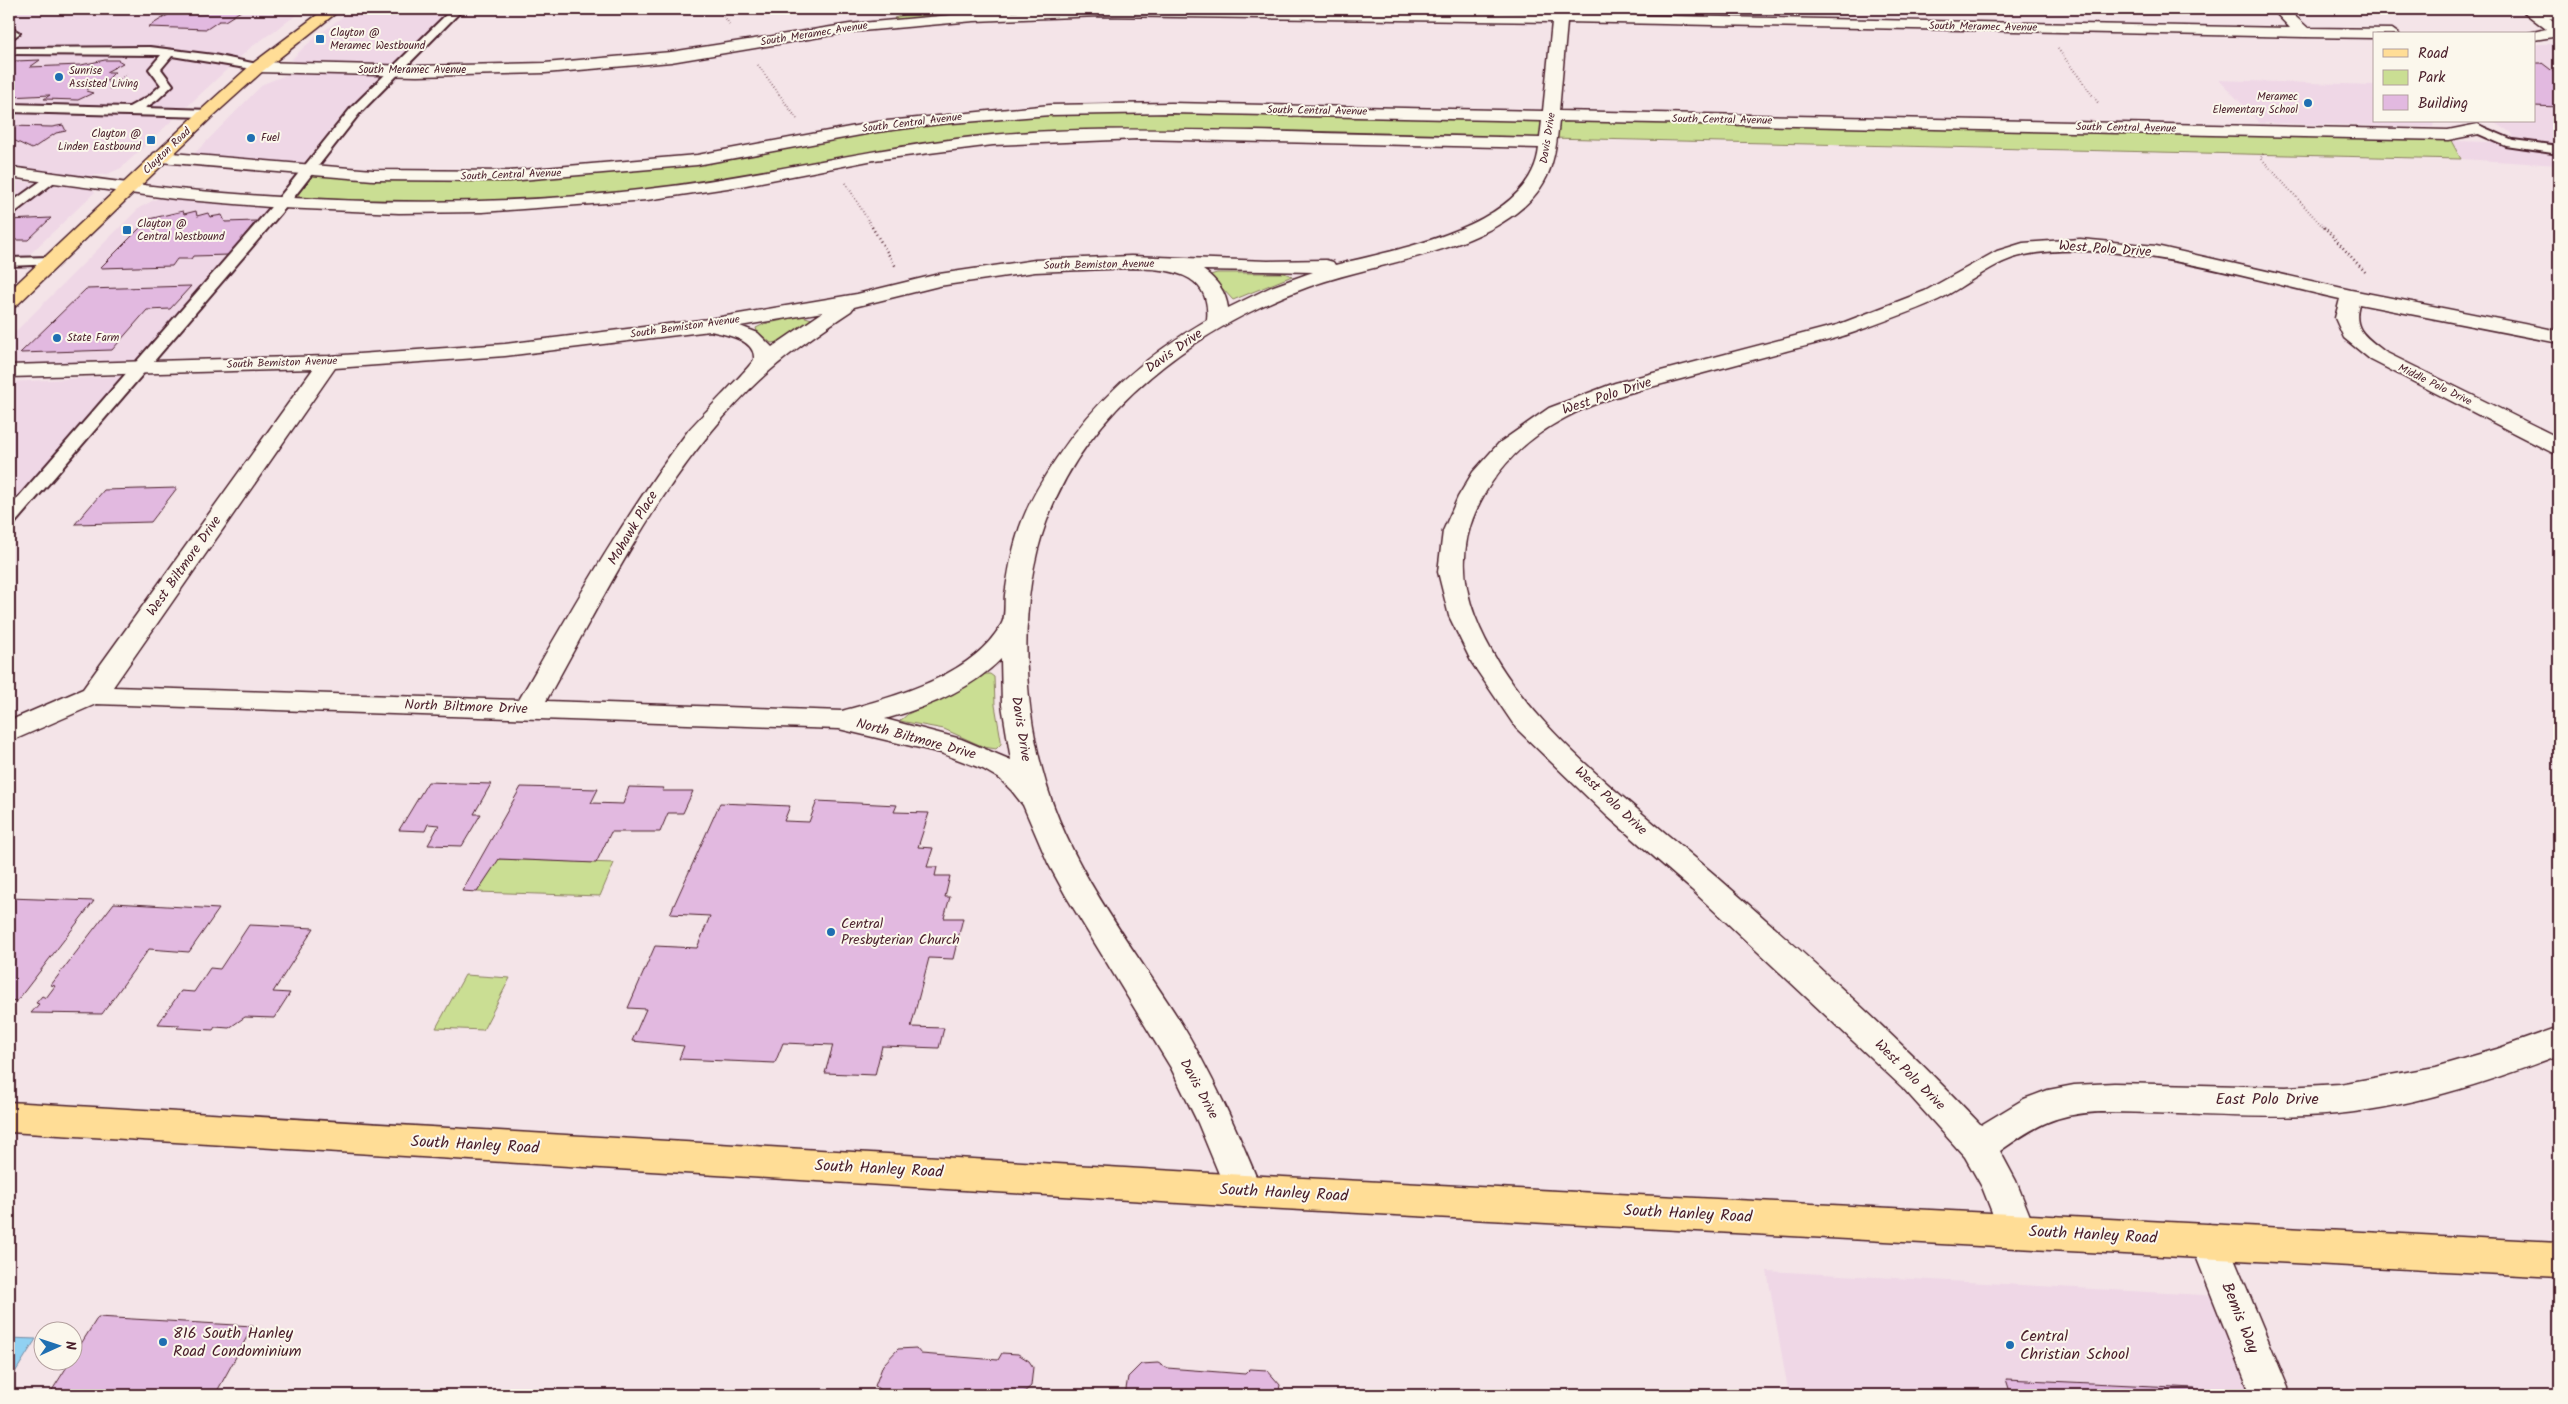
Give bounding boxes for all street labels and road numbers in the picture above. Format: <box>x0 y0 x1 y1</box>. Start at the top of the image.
street label: South Meramec Avenue <box>759 17 869 51</box>
street label: South Meramec Avenue <box>1929 17 2037 37</box>
street label: South Meramec Avenue <box>358 61 466 79</box>
street label: South Central Avenue <box>1267 101 1368 121</box>
street label: South Central Avenue <box>861 108 963 138</box>
street label: South Central Avenue <box>1672 110 1773 130</box>
street label: Davis Drive <box>1535 111 1561 165</box>
street label: South Central Avenue <box>2076 118 2177 138</box>
street label: Clayton Road <box>139 123 196 179</box>
street label: South Central Avenue <box>460 164 562 186</box>
street label: West Polo Drive <box>2058 235 2153 263</box>
street label: South Bemiston Avenue <box>1044 255 1154 275</box>
street label: South Bemiston Avenue <box>629 310 741 344</box>
street label: Davis Drive <box>1141 323 1208 379</box>
street label: South Bemiston Avenue <box>226 352 338 374</box>
street label: Middle Polo Drive <box>2395 359 2475 411</box>
street label: West Polo Drive <box>1559 371 1655 421</box>
street label: Mohawk Place <box>602 486 664 569</box>
street label: West Biltmore Drive <box>141 511 227 621</box>
street label: North Biltmore Drive <box>404 694 529 720</box>
street label: Davis Drive <box>1005 695 1037 764</box>
street label: North Biltmore Drive <box>854 712 979 766</box>
street label: West Polo Drive <box>1570 761 1653 841</box>
street label: West Polo Drive <box>1869 1034 1951 1116</box>
street label: Davis Drive <box>1174 1055 1224 1124</box>
street label: East Polo Drive <box>2215 1087 2319 1112</box>
street label: South Hanley Road <box>410 1129 541 1161</box>
street label: South Hanley Road <box>814 1153 945 1185</box>
street label: South Hanley Road <box>1219 1177 1350 1209</box>
street label: South Hanley Road <box>1623 1198 1754 1230</box>
street label: South Hanley Road <box>2028 1219 2159 1251</box>
street label: Bemis Way <box>2214 1279 2266 1358</box>

